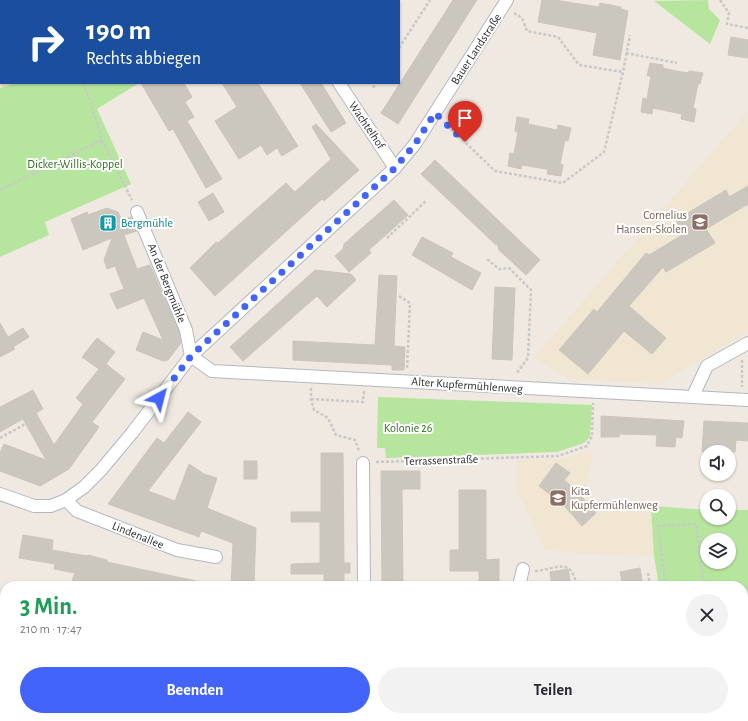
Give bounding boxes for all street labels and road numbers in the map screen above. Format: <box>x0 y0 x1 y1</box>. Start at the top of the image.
street label: Bauer Landstraße <box>449 11 503 87</box>
street label: Wachtelhof <box>347 99 388 152</box>
street label: An der Bergmühle <box>146 242 188 324</box>
street label: Alter Kupfermühlenweg <box>411 375 523 395</box>
street label: Terrassenstraße <box>404 453 478 467</box>
street label: Lindenallee <box>110 519 166 551</box>

